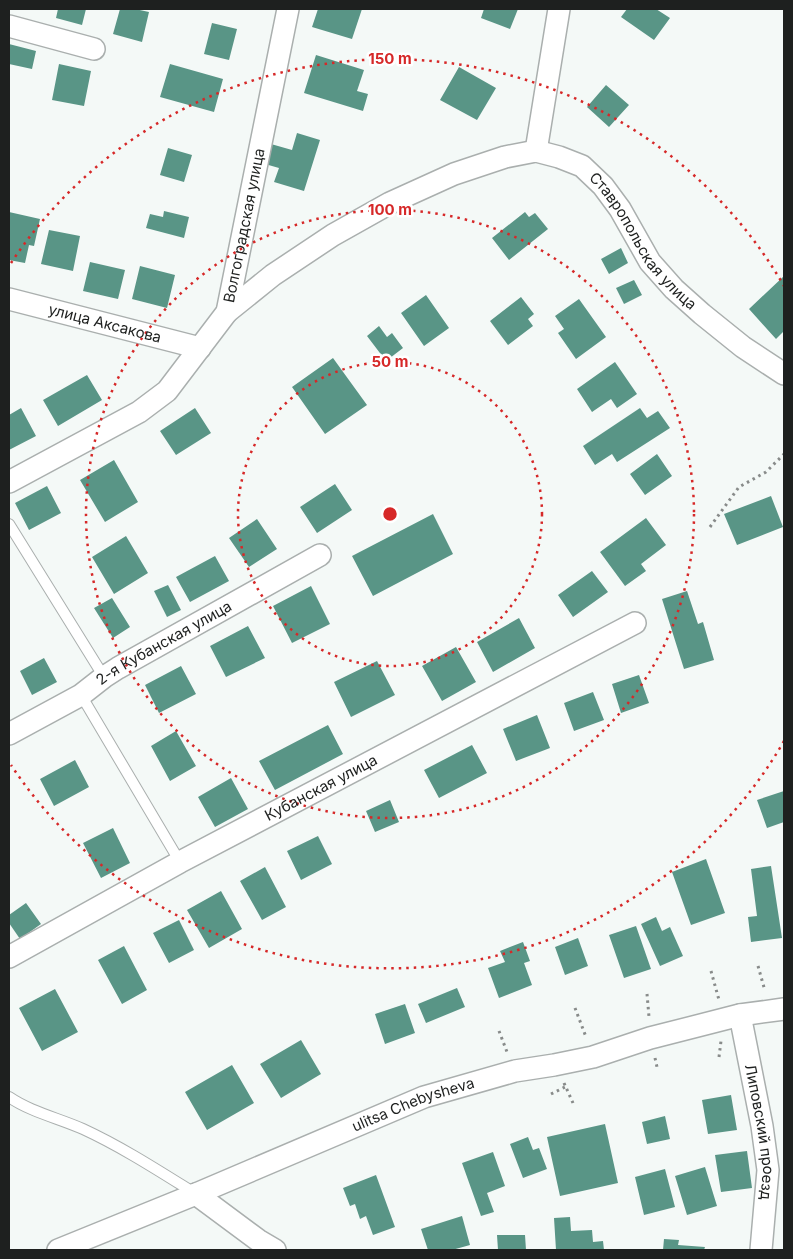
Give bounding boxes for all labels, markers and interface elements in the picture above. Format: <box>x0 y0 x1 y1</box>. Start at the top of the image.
text: 150 m <box>368 49 412 68</box>
street label: Волгоградская улица <box>219 147 269 304</box>
street label: Ставропольская улица <box>585 168 701 314</box>
text: 100 m <box>368 200 412 219</box>
street label: улица Аксакова <box>47 300 164 347</box>
text: 50 m <box>372 352 408 371</box>
centre of rings <box>381 505 399 523</box>
street label: 2-я Кубанская улица <box>92 596 235 689</box>
street label: Кубанская улица <box>261 750 380 825</box>
street label: Липовский проезд <box>741 1062 778 1201</box>
street label: ulitsa Chebysheva <box>349 1073 477 1136</box>

